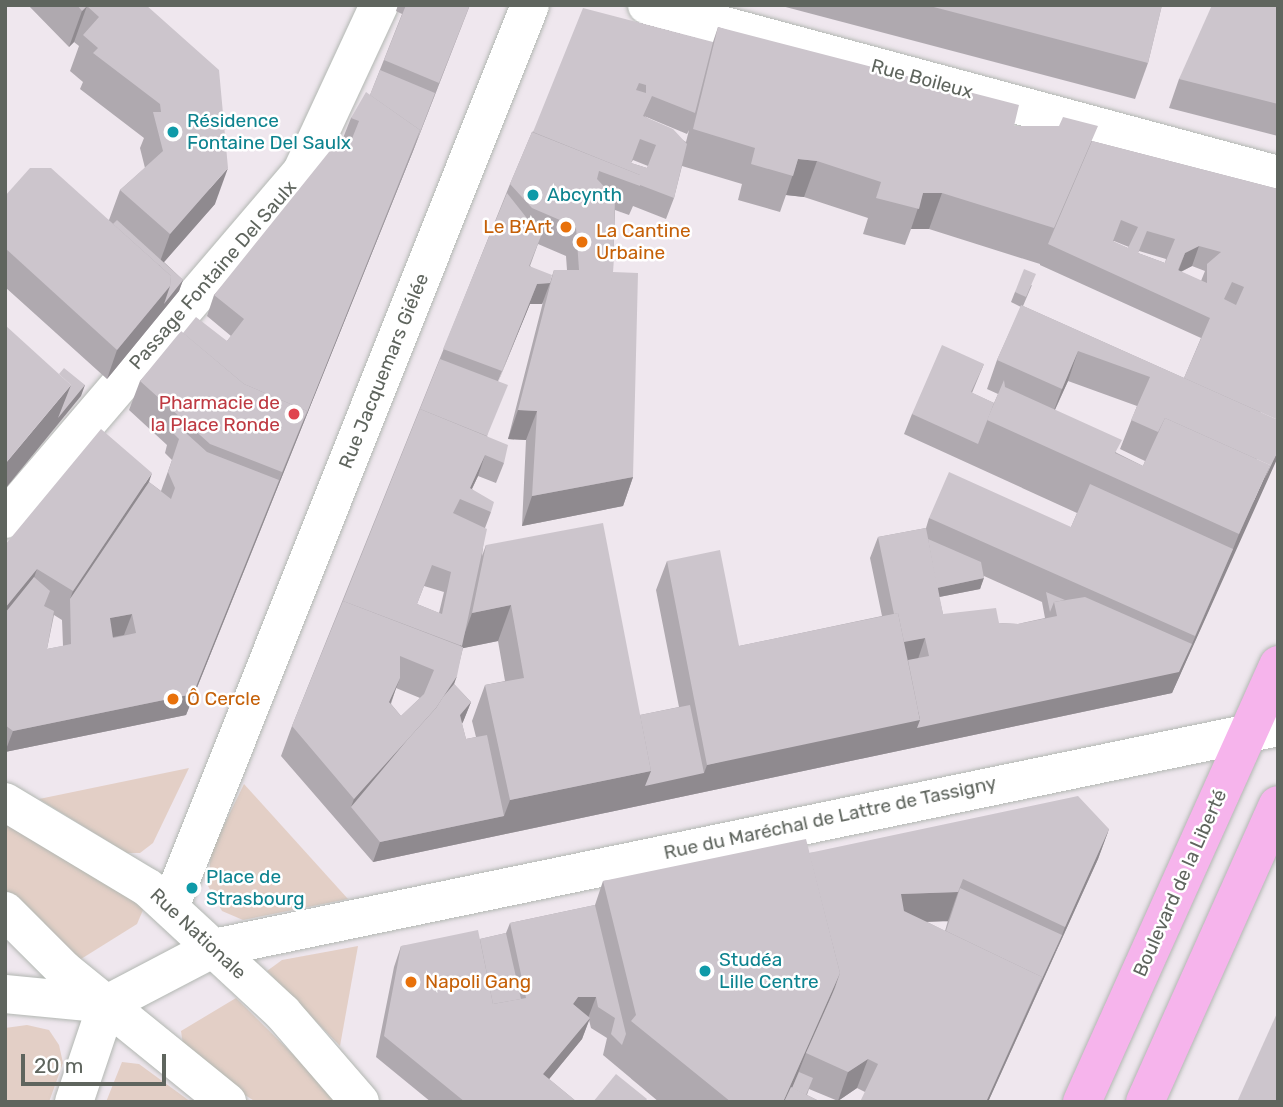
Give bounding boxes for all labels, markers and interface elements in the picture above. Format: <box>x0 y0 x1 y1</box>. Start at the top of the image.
street label: Rue Boileux <box>869 54 975 104</box>
place label: Résidence Fontaine Del Saulx <box>187 110 351 154</box>
marker: Résidence Fontaine Del Saulx <box>165 124 181 140</box>
street label: Passage Fontaine Del Saulx <box>125 176 301 374</box>
place label: Abcynth <box>547 184 622 206</box>
marker: Abcynth <box>525 187 541 203</box>
place label: Le B'Art <box>483 216 552 238</box>
marker: Le B'Art <box>558 219 574 235</box>
place label: La Cantine Urbaine <box>596 220 691 264</box>
marker: La Cantine Urbaine <box>574 234 590 250</box>
street label: Rue Jacquemars Giélée <box>334 270 434 472</box>
place label: Pharmacie de la Place Ronde <box>150 392 280 436</box>
marker: Pharmacie de la Place Ronde <box>286 406 302 422</box>
place label: Ô Cercle <box>187 688 261 710</box>
marker: Ô Cercle <box>165 691 181 707</box>
street label: Rue du Maréchal de Lattre de Tassigny <box>661 772 999 864</box>
street label: Boulevard de la Liberté <box>1128 786 1232 980</box>
place label: Place de Strasbourg <box>206 866 305 910</box>
marker: Place de Strasbourg <box>184 880 200 896</box>
street label: Rue Nationale <box>145 884 251 984</box>
place label: Studéa Lille Centre <box>719 949 819 993</box>
marker: Studéa Lille Centre <box>697 963 713 979</box>
place label: Napoli Gang <box>425 971 531 993</box>
marker: Napoli Gang <box>403 974 419 990</box>
scale bar <box>24 1040 170 1084</box>
text: 20 m <box>34 1053 83 1078</box>

